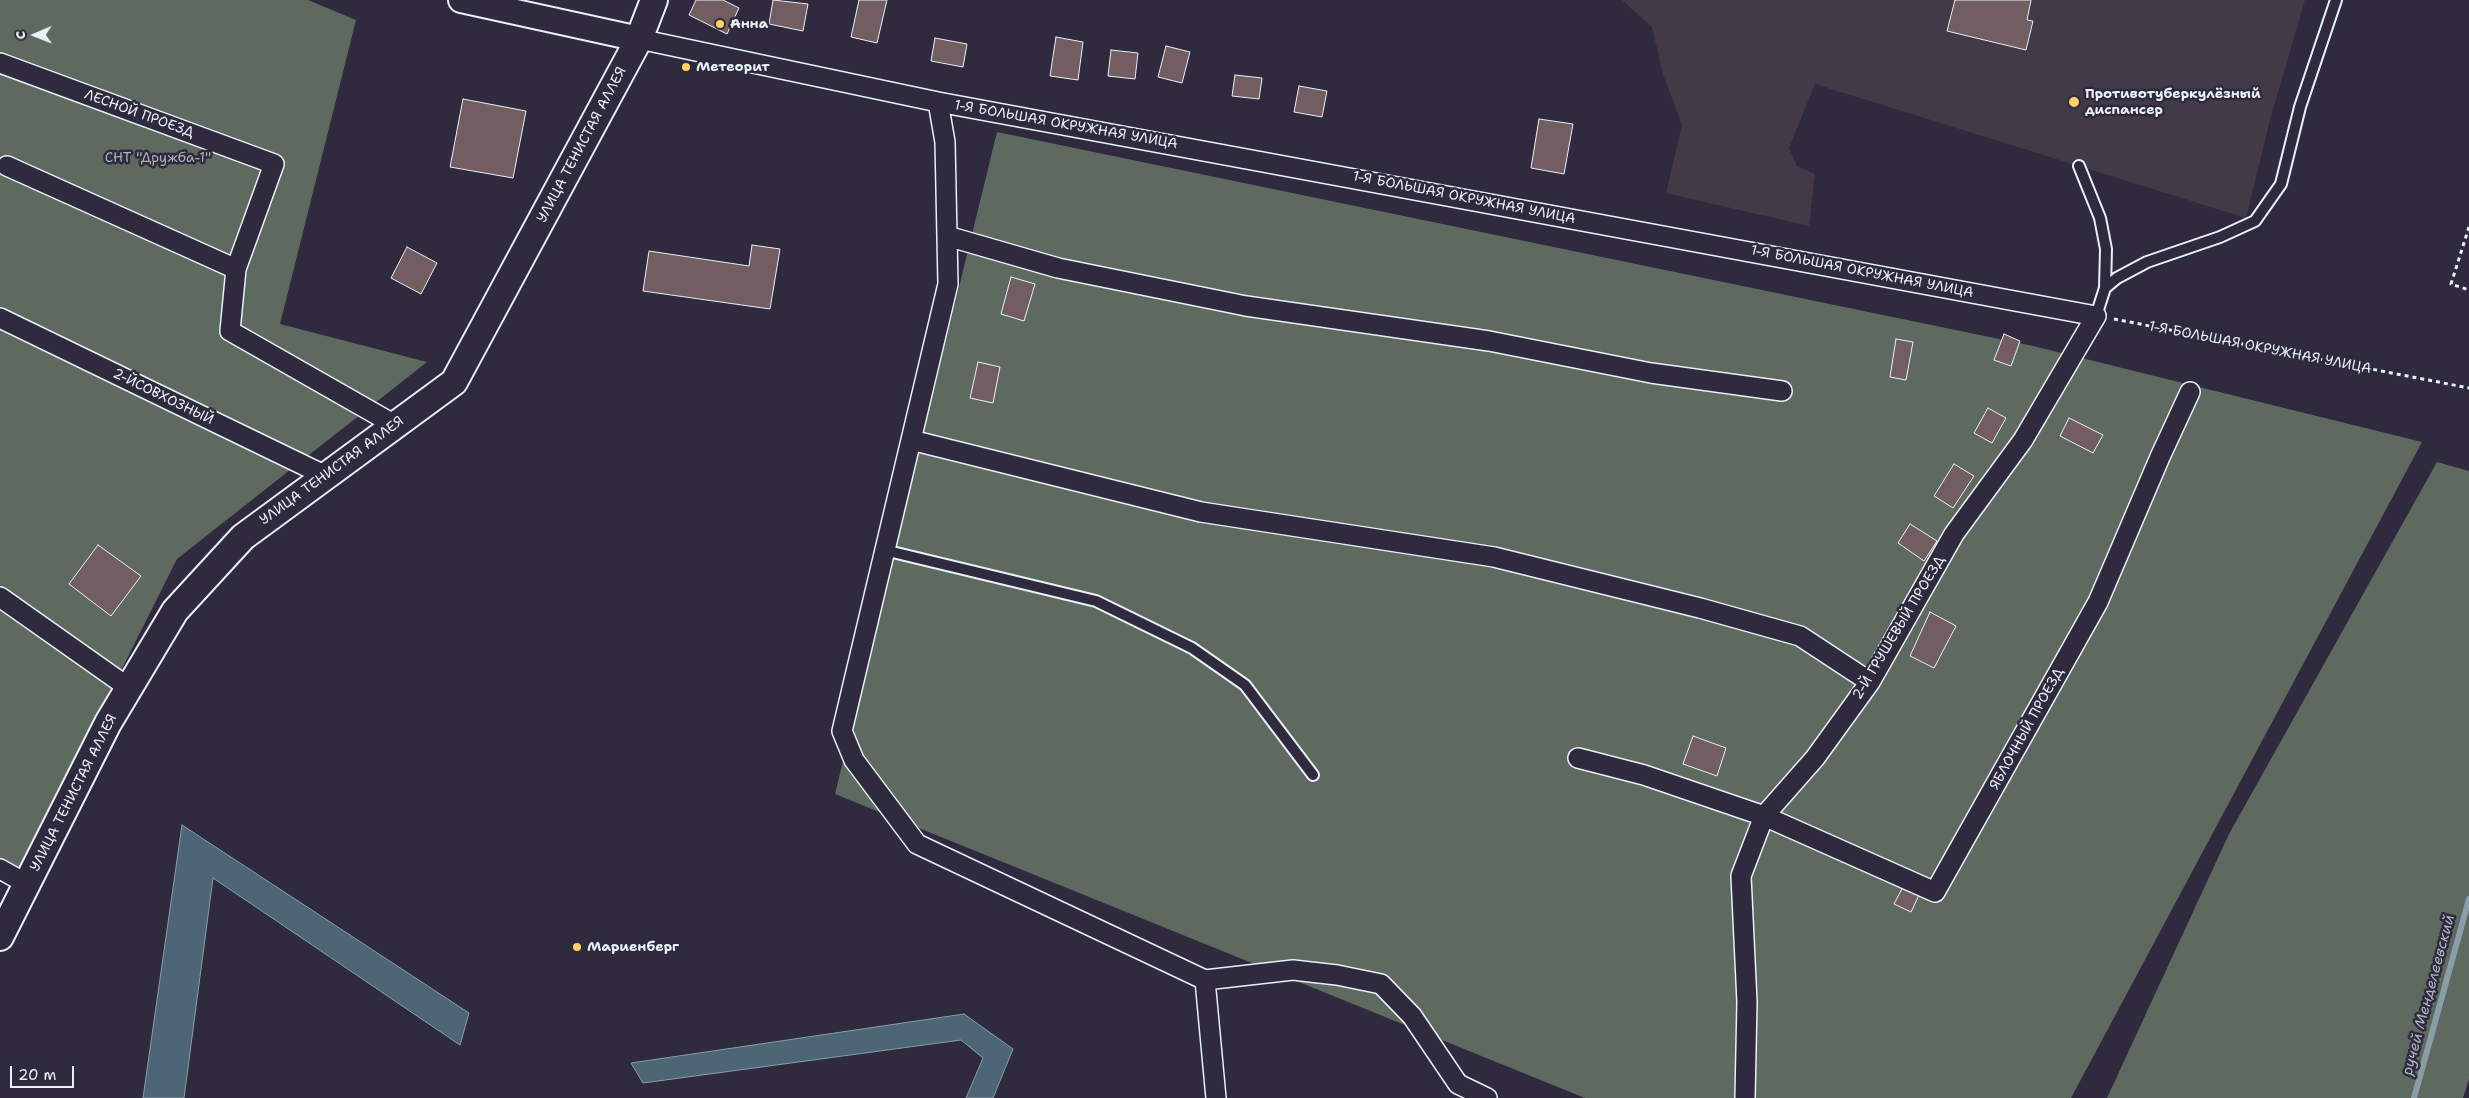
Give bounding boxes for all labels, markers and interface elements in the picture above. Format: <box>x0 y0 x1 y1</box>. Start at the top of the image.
north arrow <box>10 10 60 60</box>
place label: Анна <box>730 16 768 32</box>
marker: Анна <box>714 18 726 30</box>
text: С <box>11 31 29 40</box>
place label: Метеорит <box>696 59 770 75</box>
marker: Метеорит <box>680 61 692 73</box>
street label: УЛИЦА ТЕНИСТАЯ АЛЛЕЯ <box>534 64 630 226</box>
street label: ЛЕСНОЙ ПРОЕЗД <box>82 86 196 142</box>
place label: Противотуберкулёзный диспансер <box>2085 86 2261 118</box>
marker: Противотуберкулёзный диспансер <box>2067 95 2081 109</box>
street label: 1-Я БОЛЬШАЯ ОКРУЖНАЯ УЛИЦА <box>953 97 1179 153</box>
park label: СНТ "Дружба-1" <box>105 150 211 166</box>
street label: 1-Я БОЛЬШАЯ ОКРУЖНАЯ УЛИЦА <box>1351 168 1577 228</box>
street label: 1-Я БОЛЬШАЯ ОКРУЖНАЯ УЛИЦА <box>1749 242 1975 302</box>
street label: 1-Я БОЛЬШАЯ ОКРУЖНАЯ УЛИЦА <box>2147 318 2373 378</box>
street label: 2-ЙСОВХОЗНЫЙ <box>110 365 216 429</box>
street label: УЛИЦА ТЕНИСТАЯ АЛЛЕЯ <box>257 413 407 529</box>
street label: 2-Й ГРУШЕВЫЙ ПРОЕЗД <box>1849 553 1949 703</box>
street label: ЯБЛОЧНЫЙ ПРОЕЗД <box>1986 665 2068 793</box>
street label: УЛИЦА ТЕНИСТАЯ АЛЛЕЯ <box>27 712 121 874</box>
water label: ручей Менделеевский <box>2399 913 2459 1077</box>
place label: Мариенберг <box>587 939 679 955</box>
marker: Мариенберг <box>571 941 583 953</box>
scale bar <box>12 1056 76 1088</box>
text: 20 m <box>18 1065 57 1085</box>

